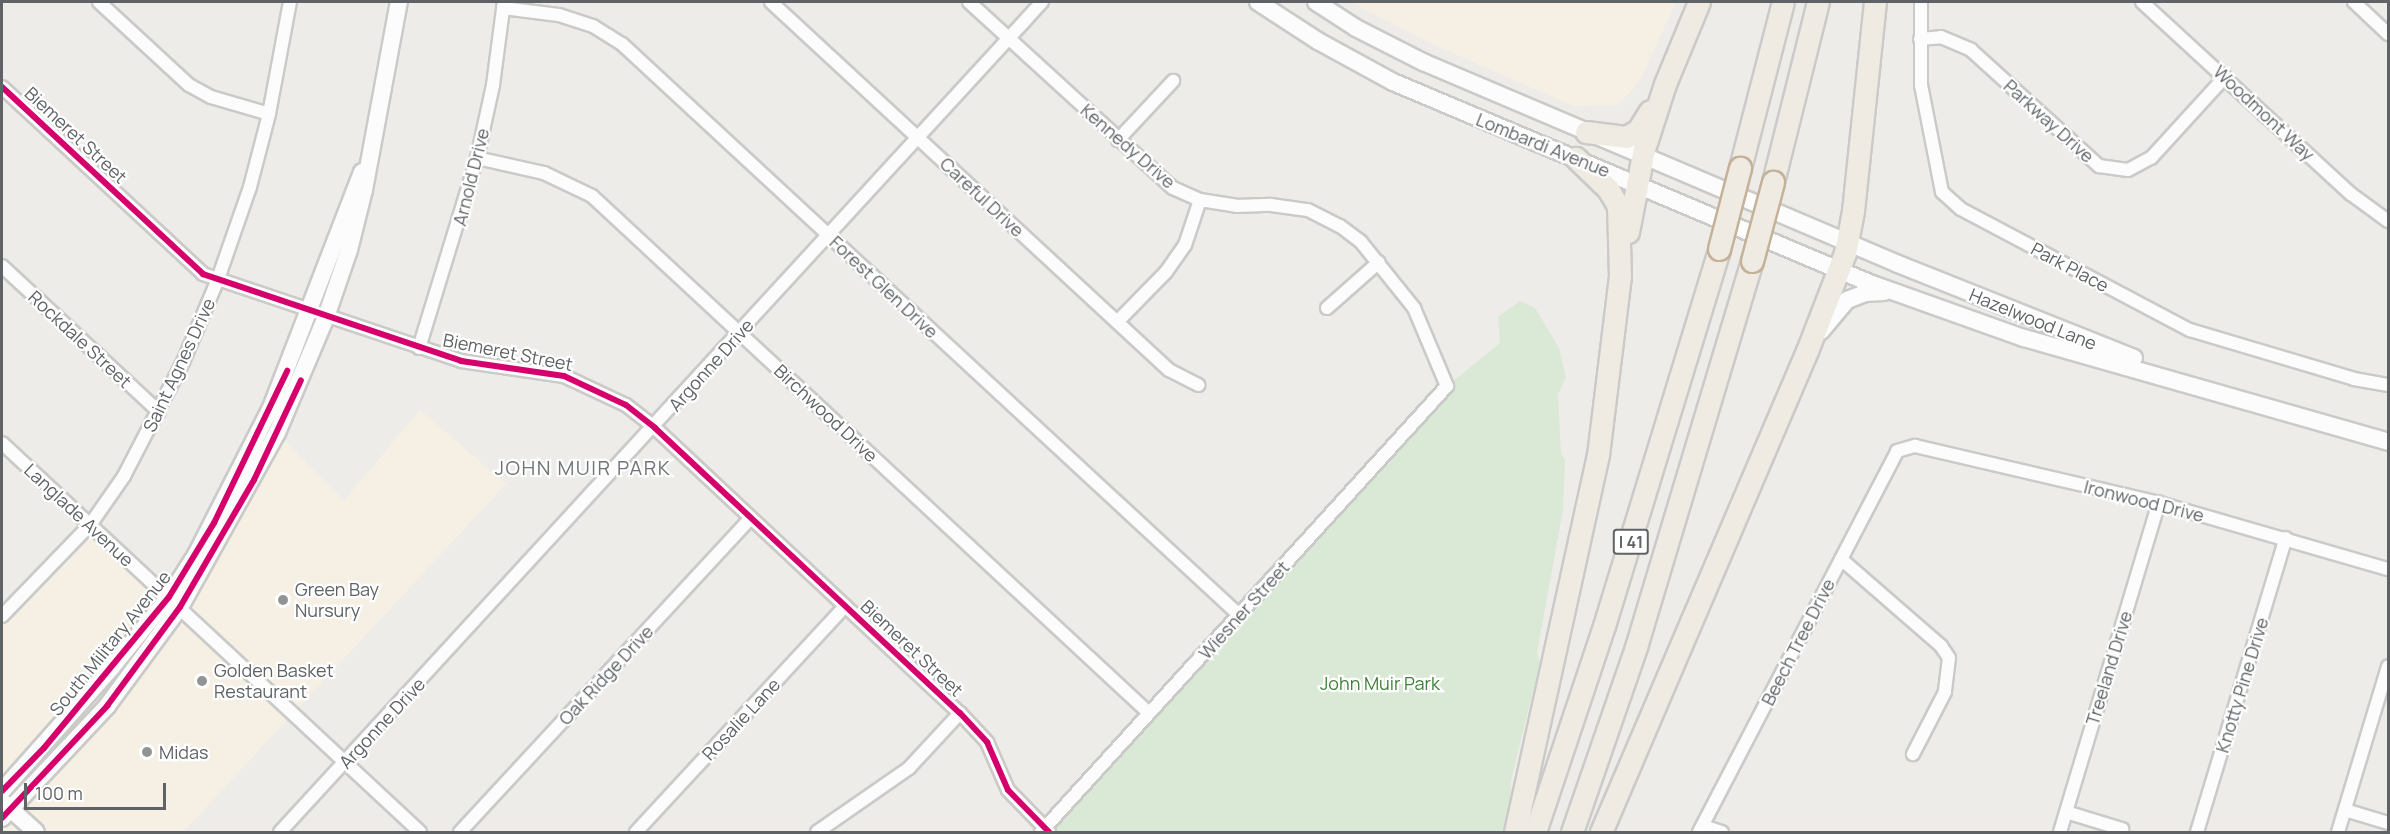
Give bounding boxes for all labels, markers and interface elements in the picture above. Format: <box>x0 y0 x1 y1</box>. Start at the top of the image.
street label: Woodmont Way <box>2209 61 2319 165</box>
street label: Parkway Drive <box>1999 75 2099 167</box>
street label: Biemeret Street <box>20 82 132 188</box>
street label: Kennedy Drive <box>1076 99 1180 193</box>
street label: Lombardi Avenue <box>1473 108 1613 182</box>
street label: Arnold Drive <box>448 126 494 228</box>
street label: Careful Drive <box>936 153 1028 241</box>
street label: Forest Glen Drive <box>825 231 943 343</box>
street label: Park Place <box>2028 238 2112 296</box>
street label: Hazelwood Lane <box>1966 284 2100 354</box>
street label: Rockdale Street <box>24 286 136 392</box>
street label: Saint Agnes Drive <box>139 295 219 435</box>
street label: Argonne Drive <box>664 315 758 415</box>
street label: Biemeret Street <box>441 329 575 375</box>
street label: Birchwood Drive <box>770 360 882 466</box>
district label: JOHN MUIR PARK <box>495 455 671 479</box>
street label: Langlade Avenue <box>20 459 138 571</box>
street label: Ironwood Drive <box>2082 476 2206 526</box>
road number: I 41 <box>1612 529 1650 555</box>
street label: Wiesner Street <box>1194 556 1294 664</box>
street label: South Military Avenue <box>45 566 175 720</box>
street label: Beech Tree Drive <box>1757 575 1839 709</box>
place label: Green Bay Nursury <box>295 579 379 622</box>
marker: Green Bay Nursury <box>276 593 290 607</box>
street label: Biemeret Street <box>856 595 968 701</box>
street label: Treeland Drive <box>2081 608 2137 728</box>
street label: Knotty Pine Drive <box>2211 615 2273 755</box>
street label: Oak Ridge Drive <box>554 621 658 729</box>
place label: Golden Basket Restaurant <box>214 660 334 702</box>
park label: John Muir Park <box>1320 672 1440 694</box>
street label: Argonne Drive <box>334 673 430 773</box>
marker: Golden Basket Restaurant <box>195 674 209 688</box>
street label: Rosalie Lane <box>698 674 784 764</box>
place label: Midas <box>159 741 208 763</box>
marker: Midas <box>140 745 154 759</box>
scale bar <box>27 771 170 809</box>
text: 100 m <box>35 781 83 805</box>

